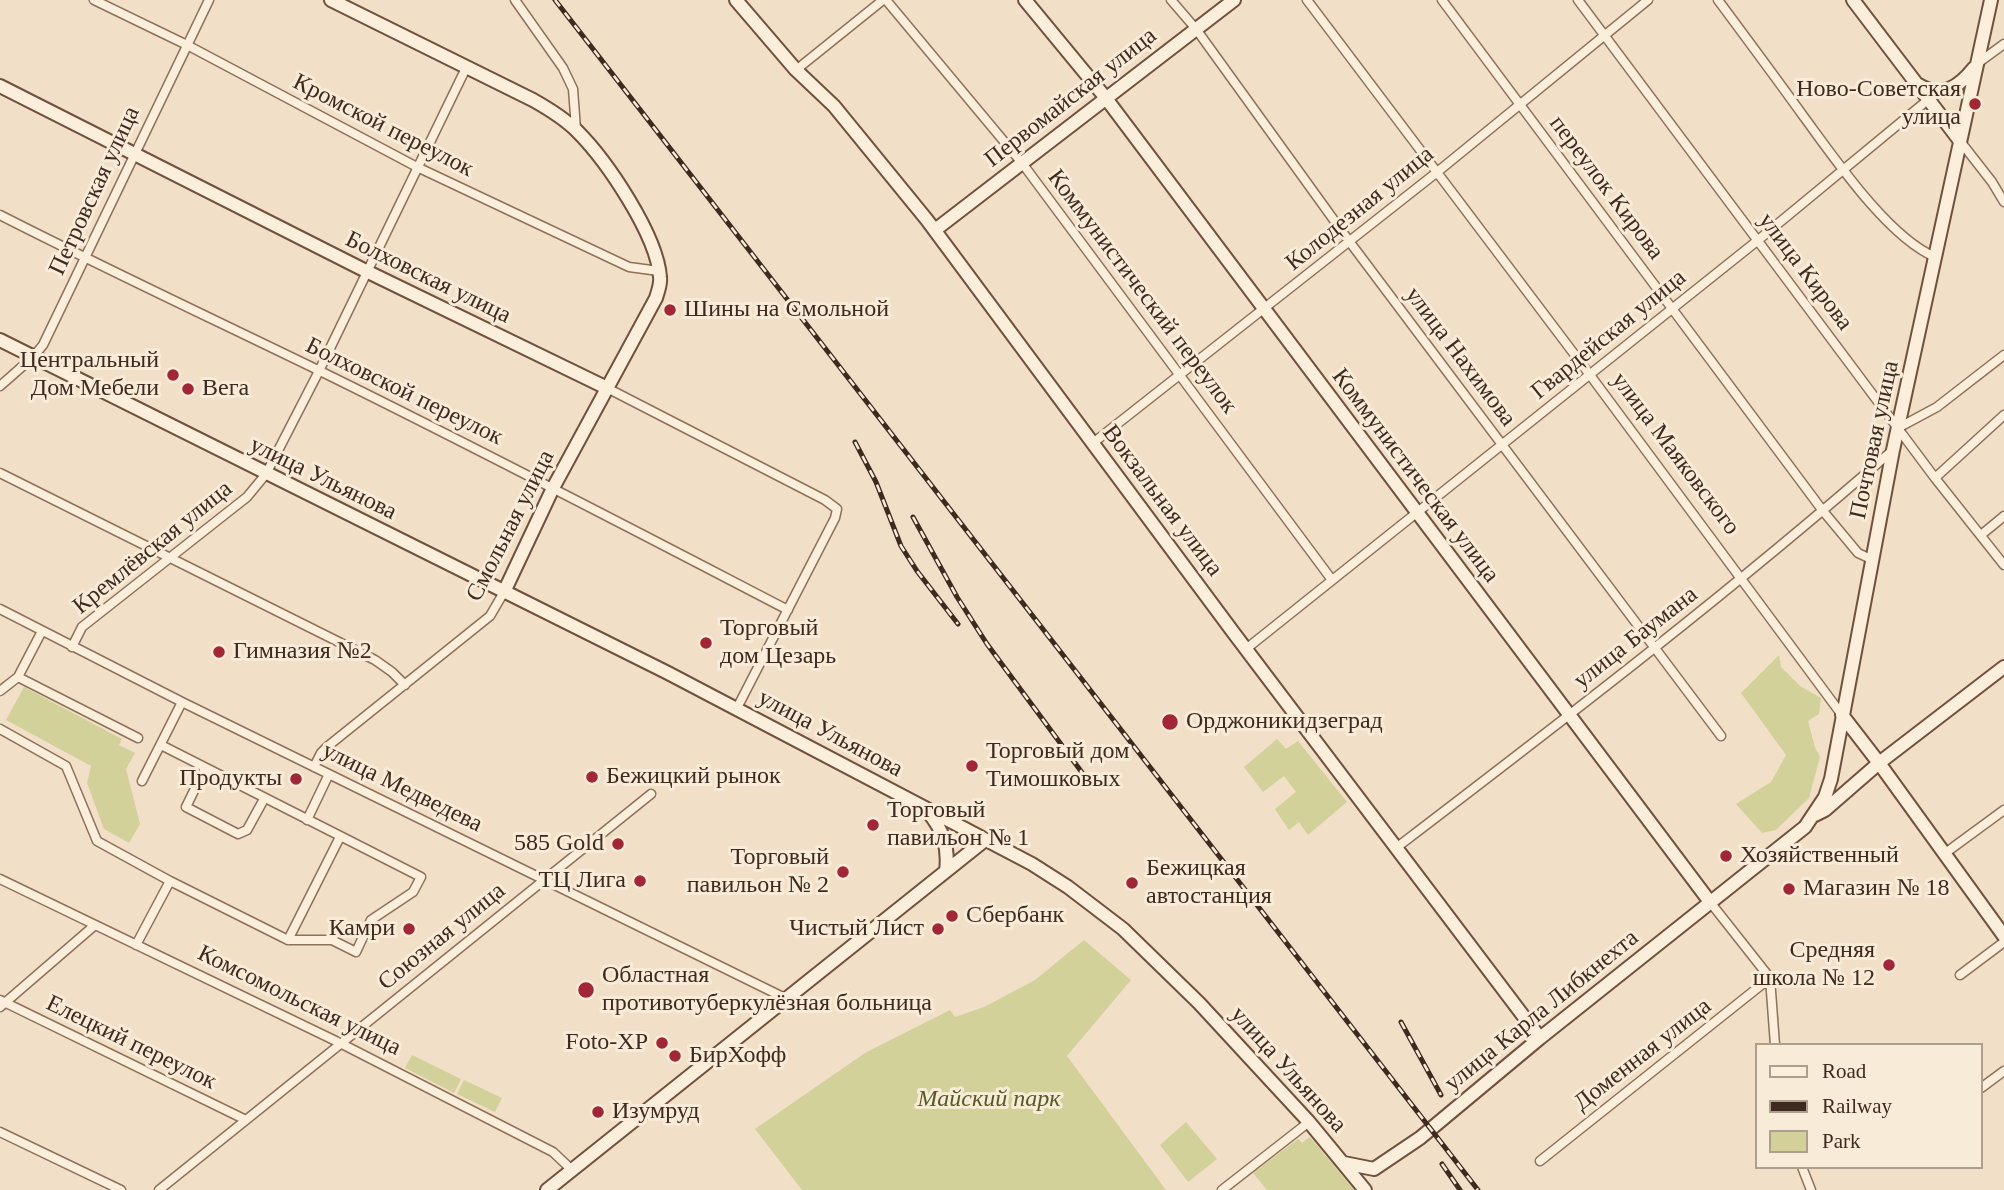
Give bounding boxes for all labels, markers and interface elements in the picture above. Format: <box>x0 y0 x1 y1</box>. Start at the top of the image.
street label: Первомайская улица <box>979 22 1163 174</box>
street label: Кромской переулок <box>288 68 478 184</box>
place label: Ново-Советская улица <box>1796 76 1961 132</box>
marker: Ново-Советская улица <box>1967 96 1983 112</box>
street label: Петровская улица <box>43 102 147 280</box>
street label: переулок Кирова <box>1543 110 1669 266</box>
street label: Колодезная улица <box>1280 140 1440 278</box>
street label: Коммунистический переулок <box>1041 164 1243 420</box>
street label: улица Кирова <box>1751 208 1859 336</box>
street label: Болховская улица <box>341 225 515 331</box>
street label: Гвардейская улица <box>1526 264 1692 406</box>
street label: улица Нахимова <box>1398 282 1522 432</box>
place label: Шины на Смольной <box>684 296 889 324</box>
marker: Шины на Смольной <box>662 302 678 318</box>
street label: Болховской переулок <box>301 332 507 452</box>
place label: Центральный Дом Мебели <box>20 347 159 403</box>
street label: Почтовая улица <box>1844 358 1906 522</box>
street label: Коммунистическая улица <box>1325 363 1505 589</box>
marker: Центральный Дом Мебели <box>165 367 181 383</box>
street label: улица Маяковского <box>1604 367 1746 541</box>
place label: Вега <box>202 375 249 403</box>
marker: Вега <box>180 381 196 397</box>
street label: Вокзальная улица <box>1096 419 1228 583</box>
street label: улица Ульянова <box>245 431 401 527</box>
street label: Смольная улица <box>461 446 561 606</box>
street label: Кремлёвская улица <box>68 475 238 621</box>
street label: улица Баумана <box>1568 581 1704 695</box>
place label: Торговый дом Цезарь <box>720 615 836 671</box>
marker: Торговый дом Цезарь <box>698 635 714 651</box>
place label: Гимназия №2 <box>233 638 372 666</box>
marker: Гимназия №2 <box>211 644 227 660</box>
street label: улица Ульянова <box>753 684 907 784</box>
place label: Орджоникидзеград <box>1186 708 1383 736</box>
marker: Орджоникидзеград <box>1160 712 1180 732</box>
street label: улица Медведева <box>317 737 487 839</box>
place label: Торговый дом Тимошковых <box>986 738 1129 794</box>
marker: Торговый дом Тимошковых <box>964 758 980 774</box>
place label: Бежицкий рынок <box>606 763 781 791</box>
place label: Продукты <box>179 765 282 793</box>
marker: Бежицкий рынок <box>584 769 600 785</box>
marker: Продукты <box>288 771 304 787</box>
place label: Торговый павильон № 1 <box>887 797 1029 853</box>
marker: Торговый павильон № 1 <box>865 817 881 833</box>
place label: 585 Gold <box>514 830 604 858</box>
marker: 585 Gold <box>610 836 626 852</box>
place label: Хозяйственный <box>1740 842 1899 870</box>
place label: Торговый павильон № 2 <box>687 844 829 900</box>
marker: Хозяйственный <box>1718 848 1734 864</box>
place label: Бежицкая автостанция <box>1146 855 1272 911</box>
marker: Торговый павильон № 2 <box>835 864 851 880</box>
place label: ТЦ Лига <box>538 867 626 895</box>
marker: ТЦ Лига <box>632 873 648 889</box>
marker: Бежицкая автостанция <box>1124 875 1140 891</box>
place label: Магазин № 18 <box>1803 875 1950 903</box>
street label: Союзная улица <box>373 877 511 997</box>
marker: Магазин № 18 <box>1781 881 1797 897</box>
place label: Сбербанк <box>966 902 1064 930</box>
marker: Сбербанк <box>944 908 960 924</box>
place label: Камри <box>329 915 395 943</box>
place label: Чистый Лист <box>789 915 924 943</box>
marker: Камри <box>401 921 417 937</box>
marker: Чистый Лист <box>930 921 946 937</box>
street label: улица Карла Либкнехта <box>1439 924 1645 1098</box>
place label: Средняя школа № 12 <box>1753 937 1875 993</box>
street label: Комсомольская улица <box>193 939 405 1063</box>
marker: Средняя школа № 12 <box>1881 957 1897 973</box>
place label: Областная противотуберкулёзная больница <box>602 962 932 1018</box>
marker: Областная противотуберкулёзная больница <box>576 980 596 1000</box>
street label: Елецкий переулок <box>41 989 221 1097</box>
street label: Доменная улица <box>1569 992 1717 1118</box>
street label: улица Ульянова <box>1224 1001 1352 1139</box>
place label: Foto-XP <box>565 1029 648 1057</box>
marker: Foto-XP <box>654 1035 670 1051</box>
place label: БирХофф <box>689 1042 786 1070</box>
legend <box>1756 1043 1983 1169</box>
marker: БирХофф <box>667 1048 683 1064</box>
text: Road <box>1822 1059 1866 1083</box>
park label: Майский парк <box>918 1086 1060 1114</box>
text: Railway <box>1822 1094 1892 1118</box>
place label: Изумруд <box>612 1098 700 1126</box>
marker: Изумруд <box>590 1104 606 1120</box>
text: Park <box>1822 1129 1861 1153</box>

